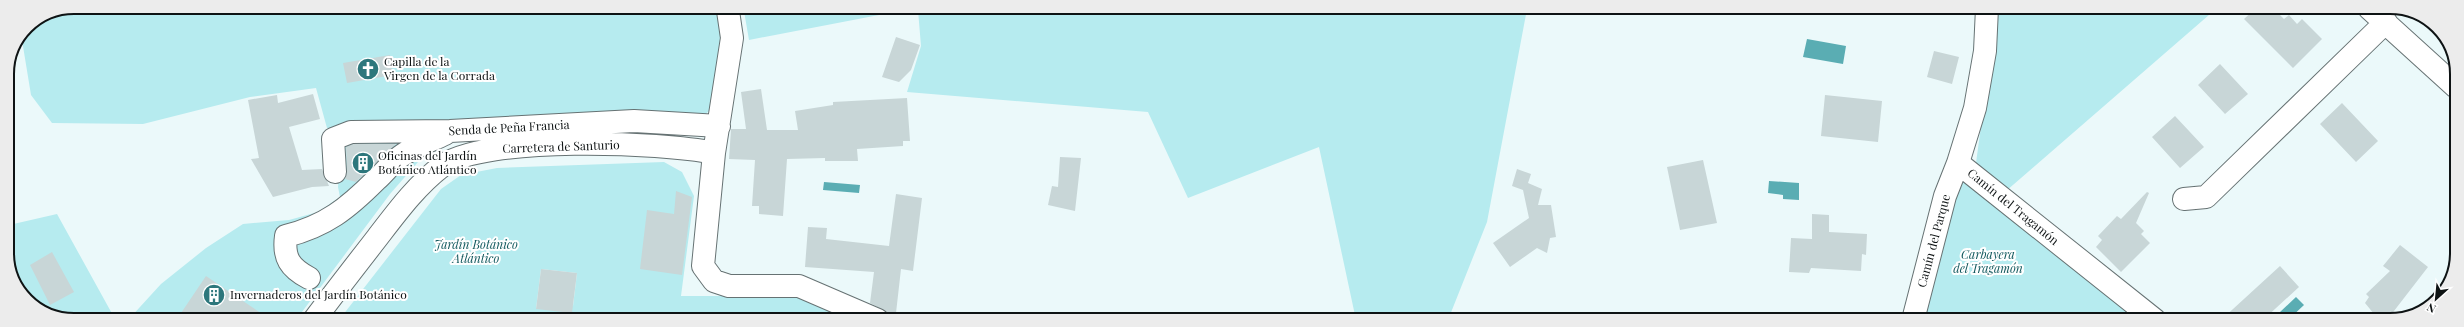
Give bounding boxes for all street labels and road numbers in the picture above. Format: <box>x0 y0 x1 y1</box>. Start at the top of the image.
street label: Senda de Peña Francia <box>448 116 570 138</box>
street label: Carretera de Santurio <box>502 136 620 156</box>
street label: Camín del Tragamón <box>1965 164 2063 248</box>
street label: Camín del Parque <box>1913 192 1953 289</box>

